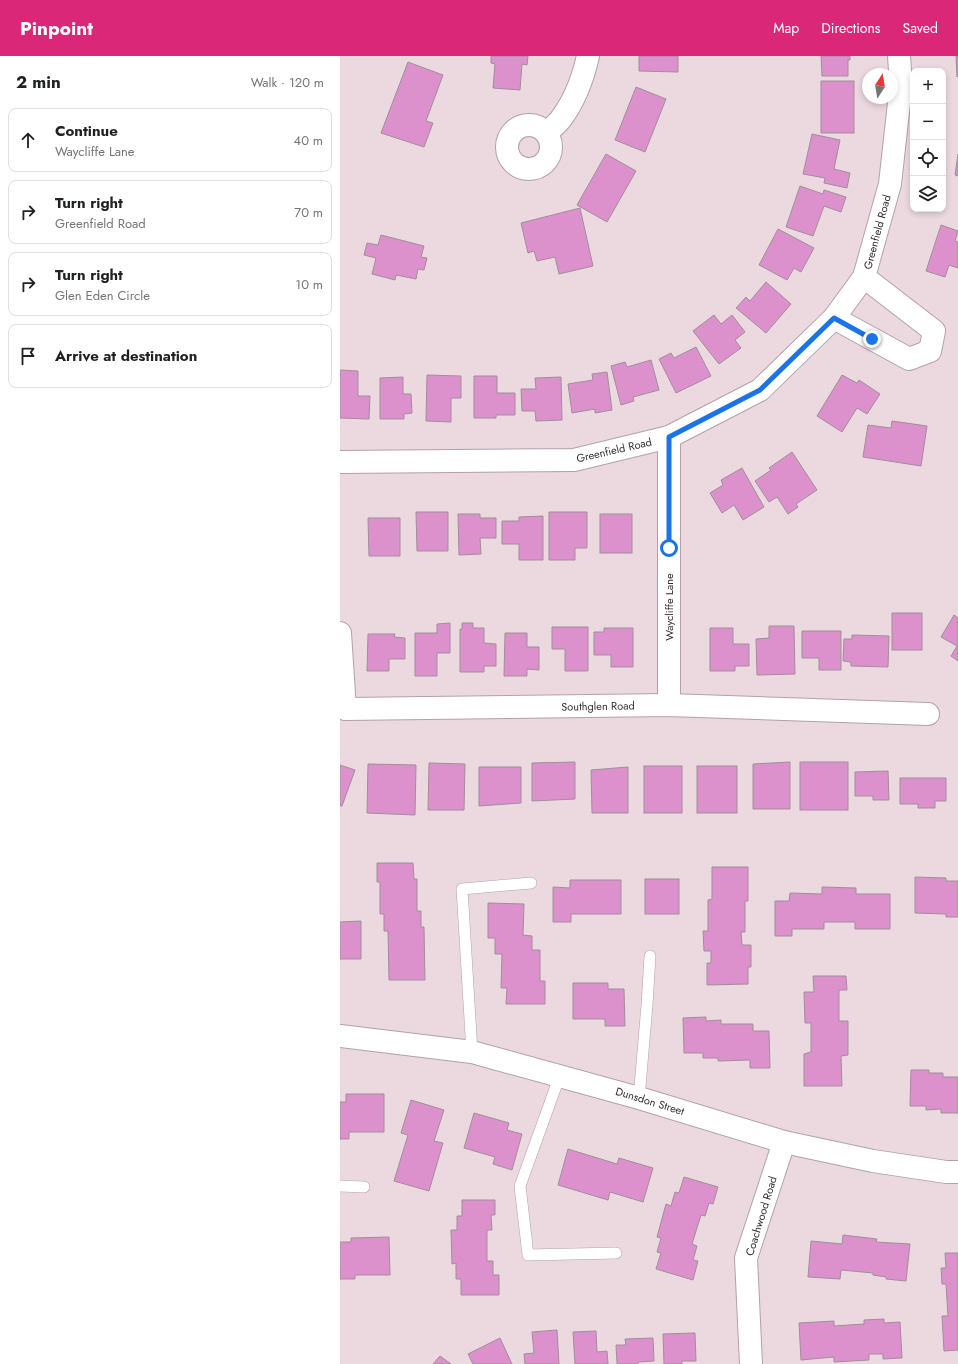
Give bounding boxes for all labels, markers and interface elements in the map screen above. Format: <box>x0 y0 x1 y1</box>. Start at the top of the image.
text: Pinpoint <box>20 15 93 42</box>
text: Map <box>773 18 799 38</box>
text: Directions <box>821 18 881 38</box>
text: Saved <box>903 18 938 38</box>
north arrow <box>862 68 898 104</box>
map controls <box>910 68 946 212</box>
button: + <box>910 68 946 104</box>
text: 2 min <box>16 70 61 94</box>
text: Walk · 120 m <box>251 73 324 92</box>
button: − <box>910 104 946 140</box>
text: Continue <box>55 120 118 142</box>
icon: ahead <box>17 129 39 151</box>
text: 40 m <box>294 131 323 150</box>
button: locate <box>910 140 946 176</box>
text: Waycliffe Lane <box>55 142 135 161</box>
button: layers <box>910 176 946 212</box>
text: Turn right <box>55 192 123 214</box>
street label: Greenfield Road <box>859 193 895 271</box>
icon: right <box>17 201 39 223</box>
text: 70 m <box>294 203 323 222</box>
text: Greenfield Road <box>55 214 146 233</box>
text: Turn right <box>55 264 123 286</box>
icon: right <box>17 273 39 295</box>
text: 10 m <box>295 275 323 294</box>
text: Glen Eden Circle <box>55 286 150 305</box>
route end <box>863 330 881 348</box>
icon: arrive <box>17 345 39 367</box>
text: Arrive at destination <box>55 345 197 367</box>
street label: Greenfield Road <box>575 434 653 466</box>
route start <box>660 539 678 557</box>
street label: Waycliffe Lane <box>661 573 677 641</box>
street label: Southglen Road <box>561 697 635 715</box>
street label: Dunsdon Street <box>614 1083 687 1119</box>
street label: Coachwood Road <box>741 1174 781 1258</box>

